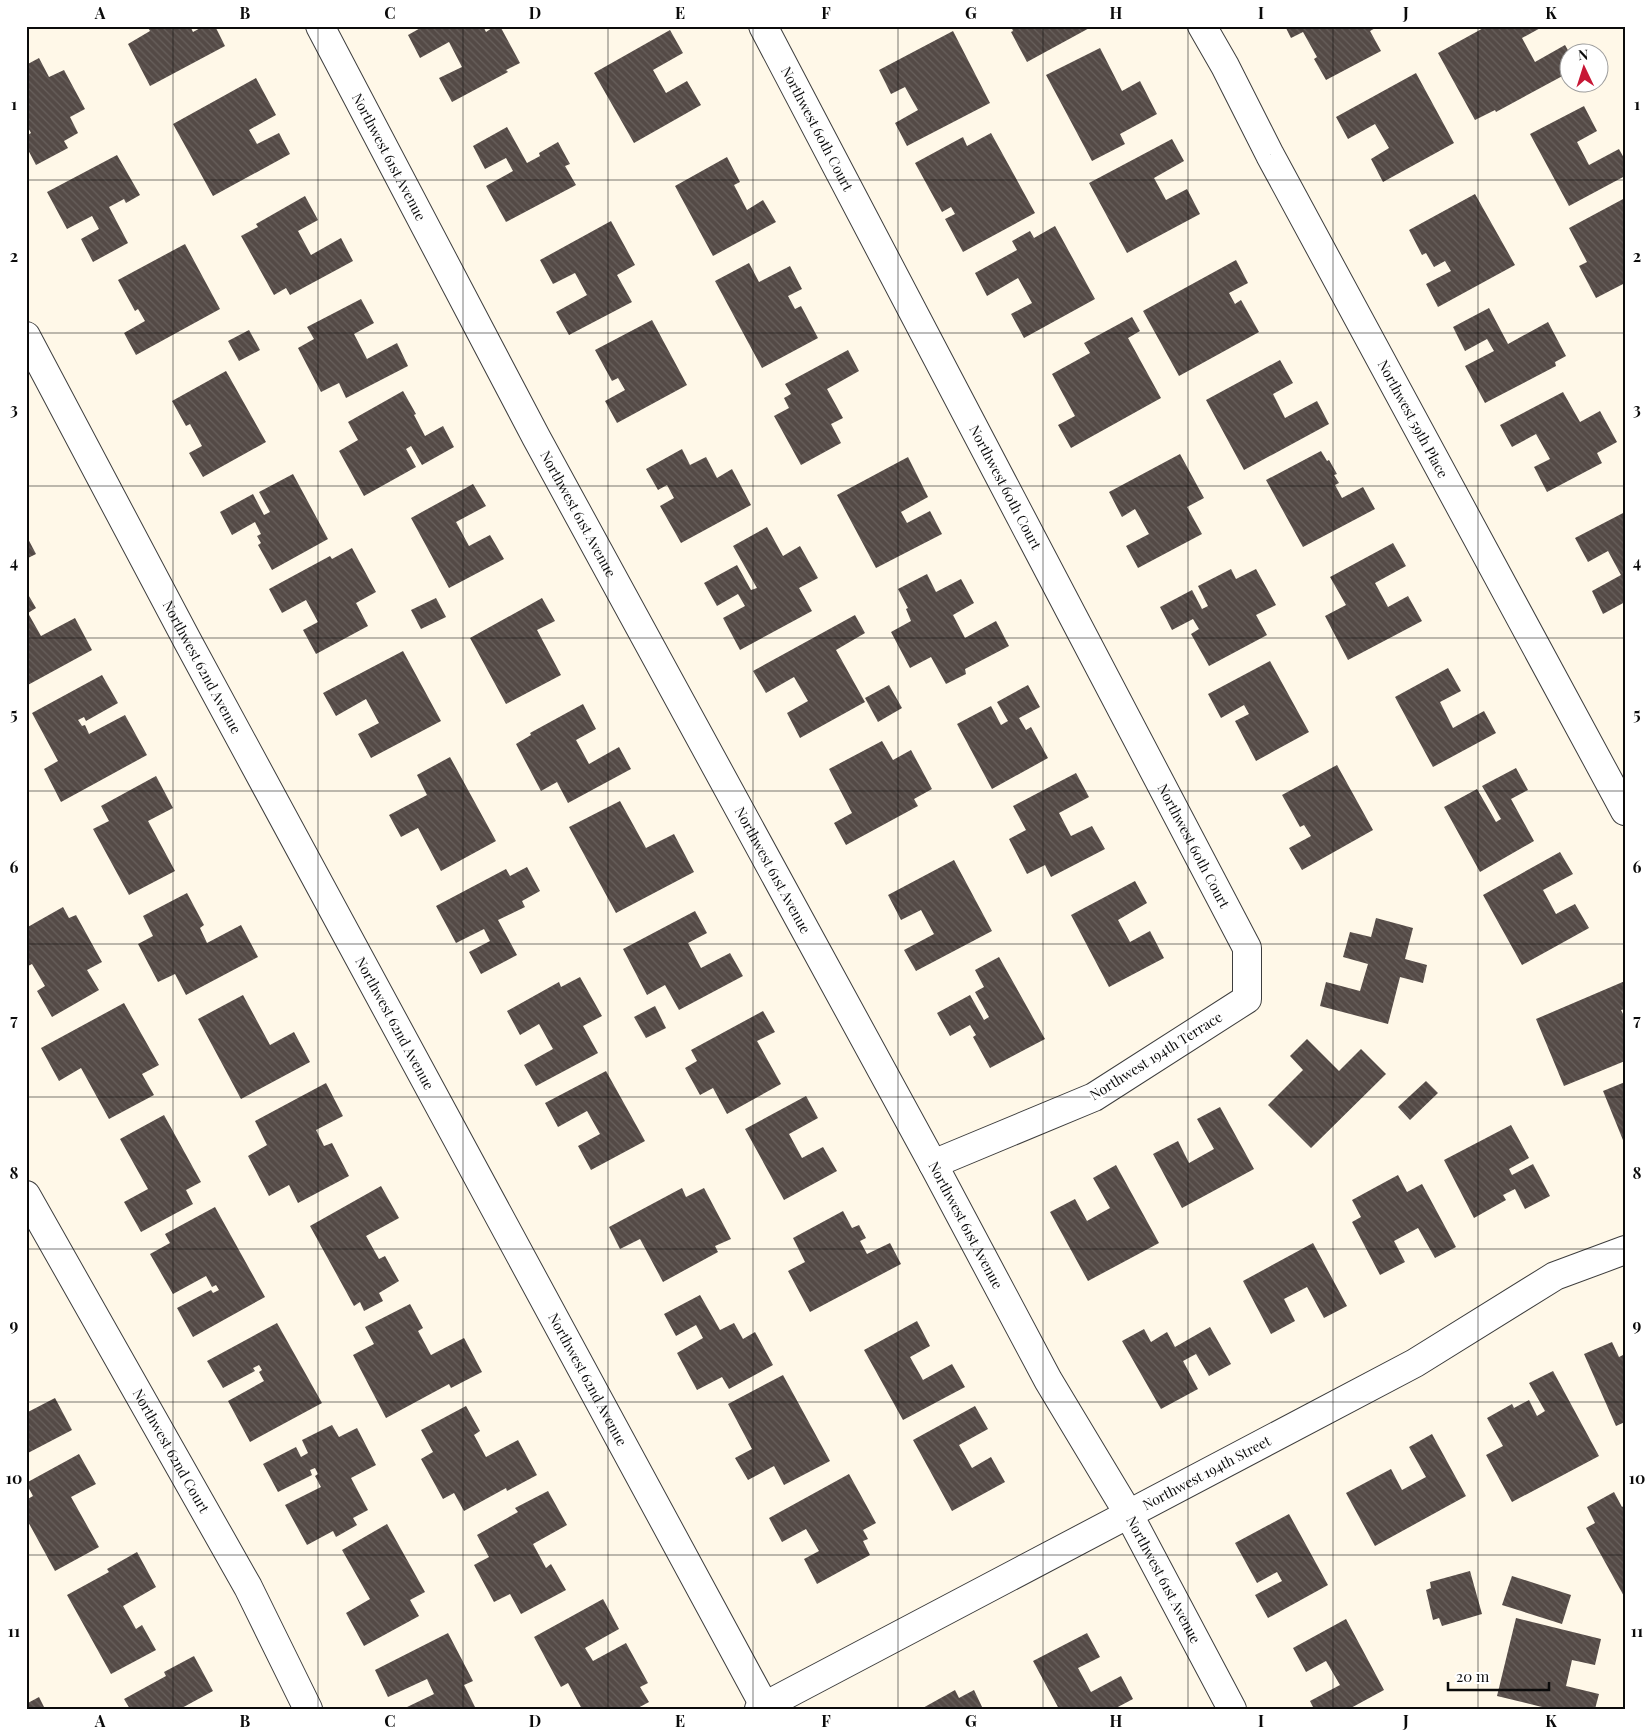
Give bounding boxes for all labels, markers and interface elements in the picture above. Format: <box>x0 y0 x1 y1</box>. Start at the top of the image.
text: A <box>94 2 106 23</box>
text: B <box>240 2 251 23</box>
text: C <box>384 2 396 23</box>
text: D <box>529 2 541 23</box>
text: E <box>675 2 685 23</box>
text: F <box>821 2 831 23</box>
text: G <box>965 2 977 23</box>
text: H <box>1110 2 1123 23</box>
text: I <box>1258 2 1264 23</box>
text: J <box>1402 2 1409 23</box>
text: K <box>1545 2 1557 23</box>
north arrow <box>1558 42 1608 92</box>
text: N <box>1577 45 1589 64</box>
street label: Northwest 60th Court <box>777 63 858 195</box>
street label: Northwest 61st Avenue <box>348 90 431 224</box>
text: 1 <box>11 93 17 114</box>
text: 1 <box>1634 93 1640 114</box>
text: 2 <box>10 245 18 266</box>
text: 2 <box>1633 245 1641 266</box>
street label: Northwest 59th Place <box>1374 356 1453 481</box>
text: 3 <box>10 398 18 419</box>
text: 3 <box>1633 398 1641 419</box>
street label: Northwest 60th Court <box>965 422 1047 553</box>
street label: Northwest 61st Avenue <box>536 447 621 580</box>
text: 4 <box>10 551 18 572</box>
text: 4 <box>1633 551 1641 572</box>
street label: Northwest 62nd Avenue <box>159 597 246 737</box>
text: 5 <box>10 703 18 724</box>
text: 5 <box>1633 703 1641 724</box>
street label: Northwest 60th Court <box>1153 780 1235 912</box>
street label: Northwest 61st Avenue <box>731 803 815 937</box>
text: 6 <box>10 856 19 877</box>
text: 6 <box>1633 856 1642 877</box>
street label: Northwest 62nd Avenue <box>351 953 439 1093</box>
street label: Northwest 194th Terrace <box>1086 1007 1226 1104</box>
text: 7 <box>10 1009 18 1030</box>
text: 7 <box>1633 1009 1641 1030</box>
street label: Northwest 61st Avenue <box>924 1158 1008 1292</box>
text: 8 <box>10 1162 19 1183</box>
text: 8 <box>1633 1162 1642 1183</box>
street label: Northwest 62nd Avenue <box>544 1309 632 1449</box>
text: 9 <box>10 1314 19 1335</box>
text: 9 <box>1633 1314 1642 1335</box>
street label: Northwest 62nd Court <box>129 1385 214 1517</box>
street label: Northwest 194th Street <box>1139 1430 1275 1514</box>
text: 10 <box>6 1467 22 1488</box>
text: 10 <box>1629 1467 1645 1488</box>
street label: Northwest 61st Avenue <box>1122 1512 1205 1646</box>
text: 11 <box>8 1620 20 1641</box>
text: 11 <box>1631 1620 1643 1641</box>
scale bar <box>1448 1660 1550 1692</box>
text: 20 m <box>1456 1666 1490 1686</box>
text: A <box>94 1710 106 1731</box>
text: B <box>240 1710 251 1731</box>
text: C <box>384 1710 396 1731</box>
text: D <box>529 1710 541 1731</box>
text: E <box>675 1710 685 1731</box>
text: F <box>821 1710 831 1731</box>
text: G <box>965 1710 977 1731</box>
text: H <box>1110 1710 1123 1731</box>
text: I <box>1258 1710 1264 1731</box>
text: J <box>1402 1710 1409 1731</box>
text: K <box>1545 1710 1557 1731</box>

